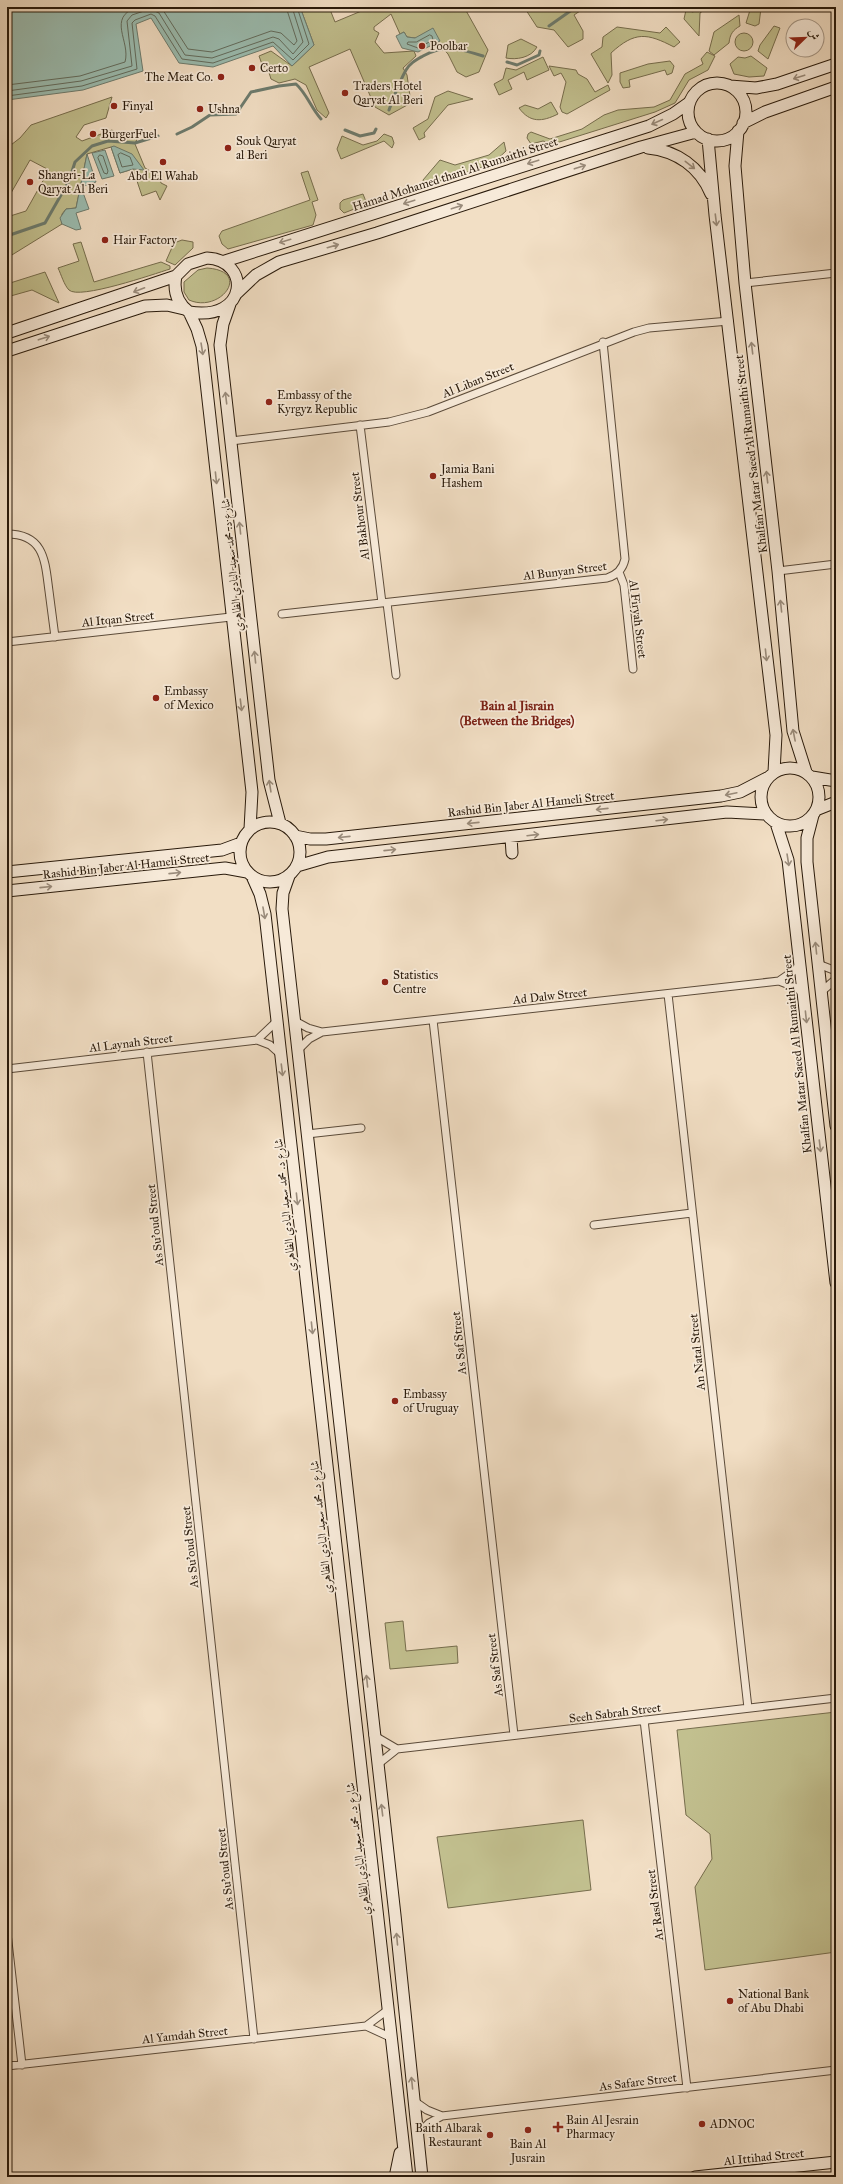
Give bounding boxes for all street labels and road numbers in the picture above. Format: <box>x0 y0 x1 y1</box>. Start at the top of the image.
street label: Hamad Mohamed thani Al Rumaithi Street <box>351 134 560 214</box>
street label: Khalfan Matar Saeed Al Rumaithi Street <box>732 353 770 554</box>
street label: Al Liban Street <box>439 359 516 401</box>
street label: Al Bakhour Street <box>348 470 372 562</box>
street label: شارع د. محمد سعيد البادي الظاهري <box>218 497 250 632</box>
street label: Al Bunyan Street <box>521 559 608 583</box>
street label: Al Firyah Street <box>626 578 650 660</box>
street label: Al Itqan Street <box>80 608 156 631</box>
street label: Rashid Bin Jaber Al Hameli Street <box>447 788 616 821</box>
street label: Rashid Bin Jaber Al Hameli Street <box>42 850 211 883</box>
street label: Khalfan Matar Saeed Al Rumaithi Street <box>780 953 814 1154</box>
street label: Ad Dalw Street <box>511 985 589 1007</box>
street label: Al Laynah Street <box>87 1031 174 1055</box>
street label: شارع د. محمد سعيد البادي الظاهري <box>271 1137 303 1272</box>
street label: As Su'oud Street <box>144 1183 166 1268</box>
street label: As Saf Street <box>449 1310 469 1376</box>
street label: An Natal Street <box>686 1312 708 1392</box>
street label: شارع د. محمد سعيد البادي الظاهري <box>307 1459 339 1594</box>
street label: As Su'oud Street <box>179 1505 201 1590</box>
street label: As Saf Street <box>484 1632 506 1698</box>
street label: Seeh Sabrah Street <box>568 1700 663 1726</box>
street label: شارع د. محمد سعيد البادي الظاهري <box>343 1781 377 1916</box>
street label: As Su'oud Street <box>214 1827 236 1912</box>
street label: Ar Rasd Street <box>644 1868 666 1942</box>
street label: Al Yamdah Street <box>140 2023 229 2047</box>
street label: As Safare Street <box>597 2070 678 2094</box>
street label: Al Ittihad Street <box>722 2146 806 2168</box>

